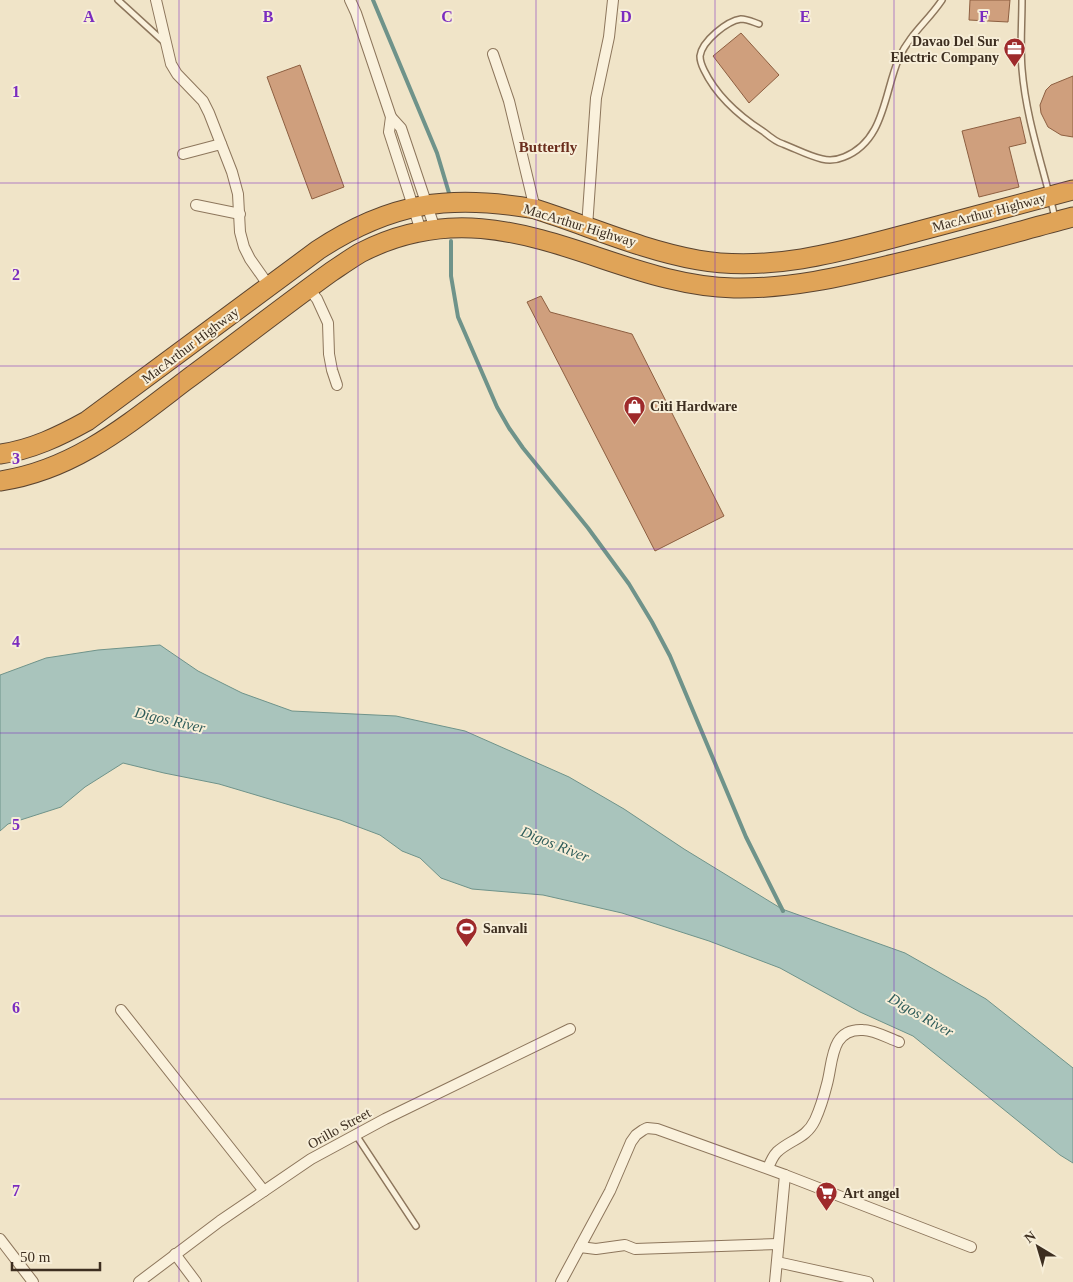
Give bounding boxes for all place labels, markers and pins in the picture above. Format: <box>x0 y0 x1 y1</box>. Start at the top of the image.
place label: Davao Del Sur Electric Company <box>891 34 999 65</box>
office icon: Davao Del Sur Electric Company <box>1003 37 1027 68</box>
shop icon: Citi Hardware <box>622 394 646 425</box>
place label: Citi Hardware <box>650 399 737 414</box>
sports icon: Sanvali <box>455 916 479 947</box>
place label: Sanvali <box>483 921 527 936</box>
supermarket icon: Art angel <box>815 1181 839 1212</box>
place label: Art angel <box>843 1186 899 1201</box>

